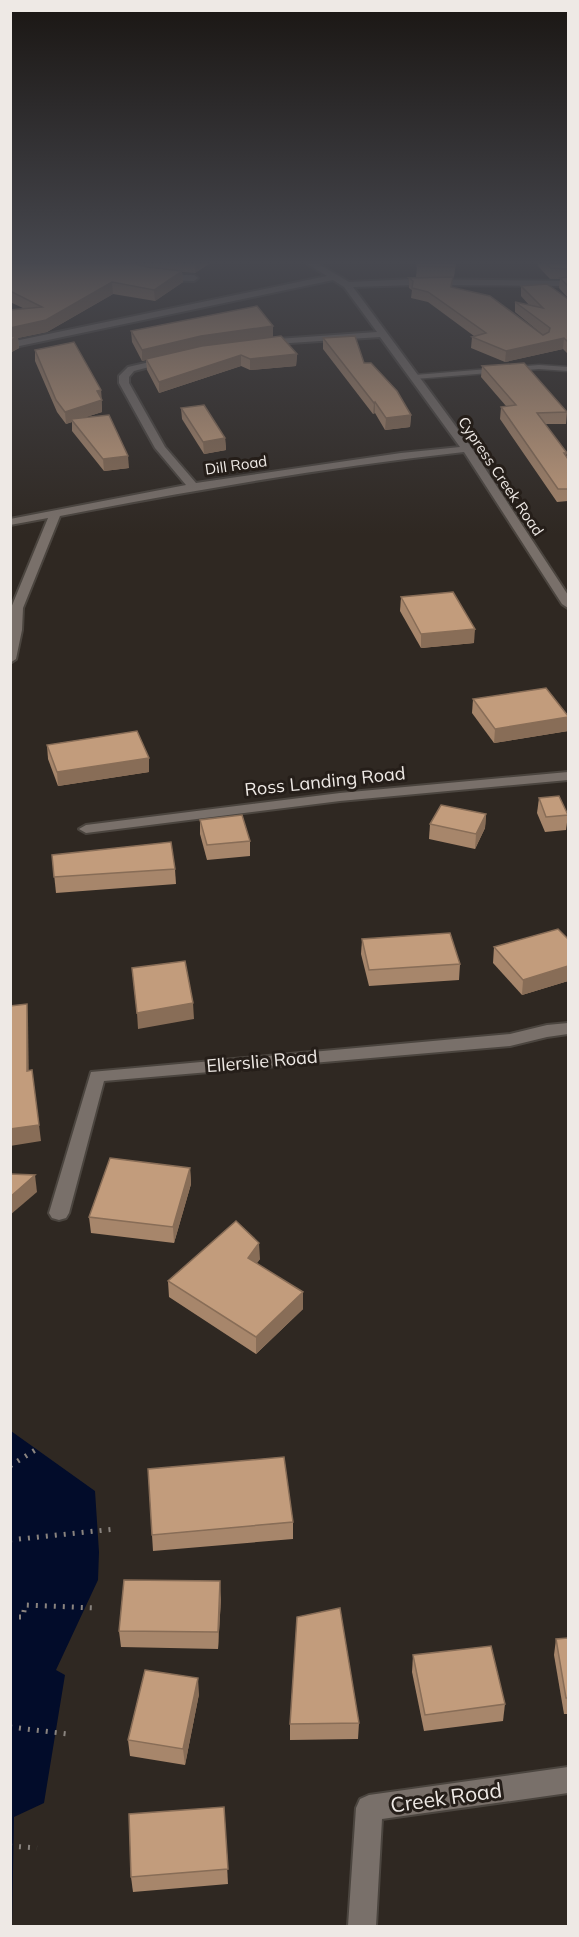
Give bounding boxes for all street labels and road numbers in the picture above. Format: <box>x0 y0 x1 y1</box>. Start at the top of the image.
street label: Cypress Creek Road <box>454 413 548 539</box>
street label: Dill Road <box>204 451 268 479</box>
street label: Ross Landing Road <box>243 761 407 801</box>
street label: Ellerslie Road <box>205 1045 319 1077</box>
street label: Creek Road <box>388 1776 504 1818</box>

